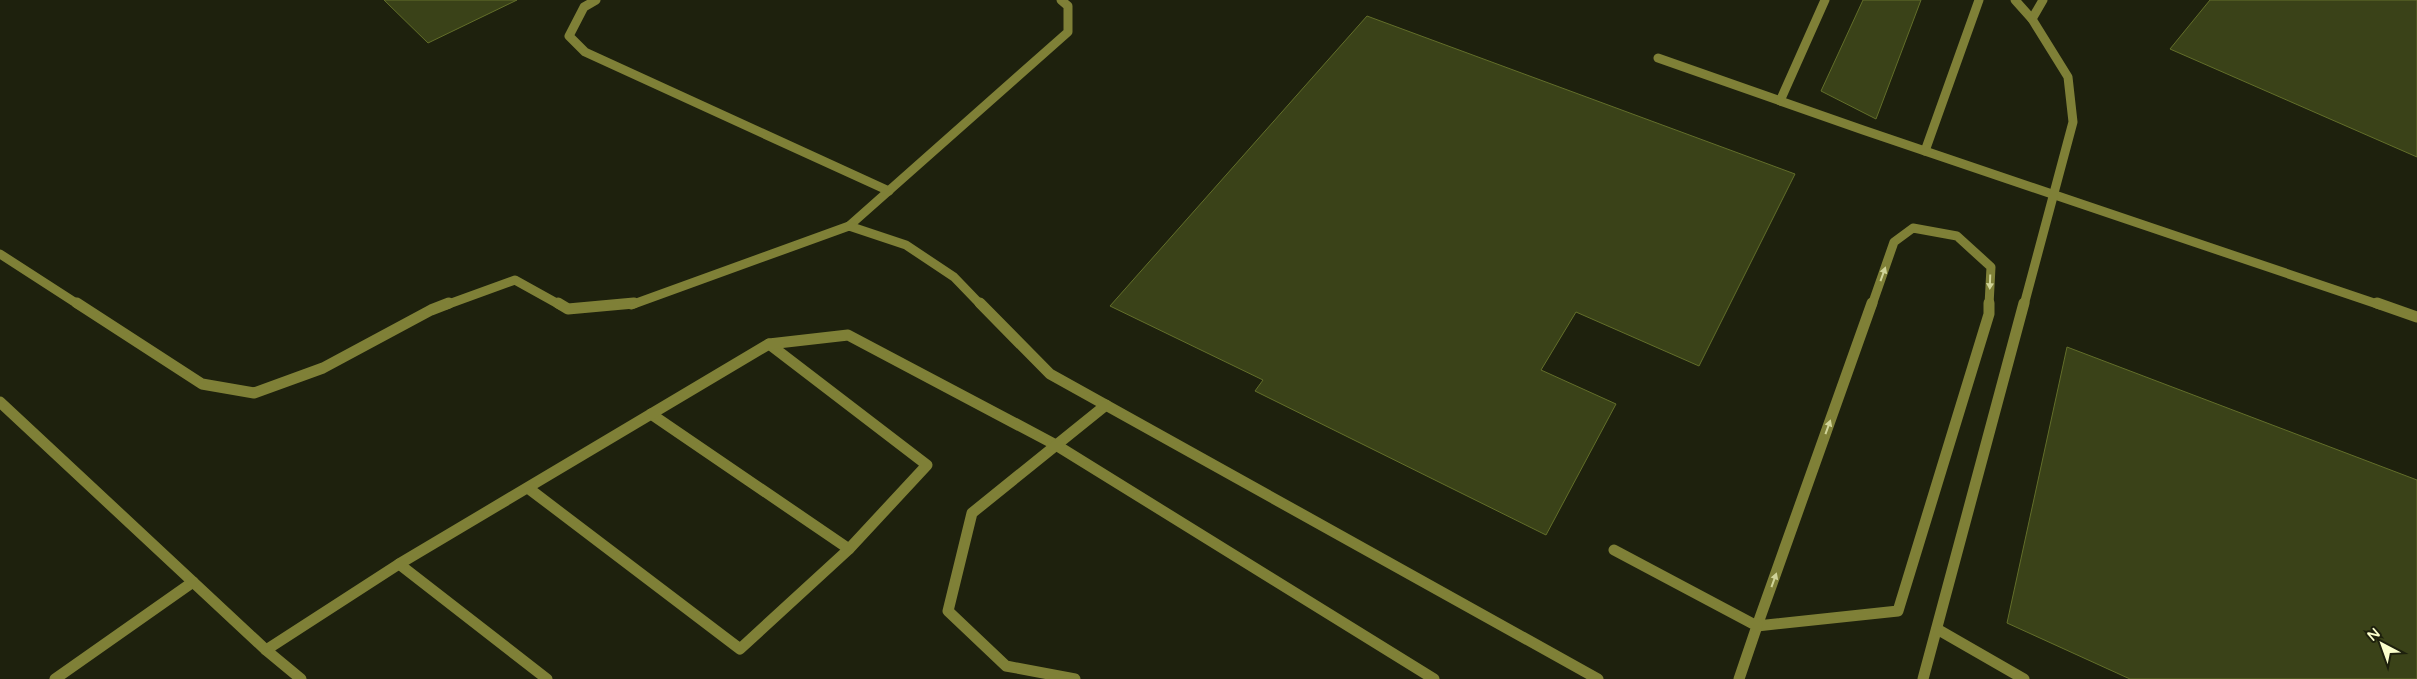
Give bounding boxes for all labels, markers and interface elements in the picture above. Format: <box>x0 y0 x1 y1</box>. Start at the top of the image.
one-way arrow <box>1879 266 1887 281</box>
one-way arrow <box>1986 274 1994 290</box>
one-way arrow <box>1824 419 1832 434</box>
one-way arrow <box>1770 572 1778 587</box>
north arrow <box>2357 619 2407 669</box>
text: N <box>2364 624 2384 645</box>

